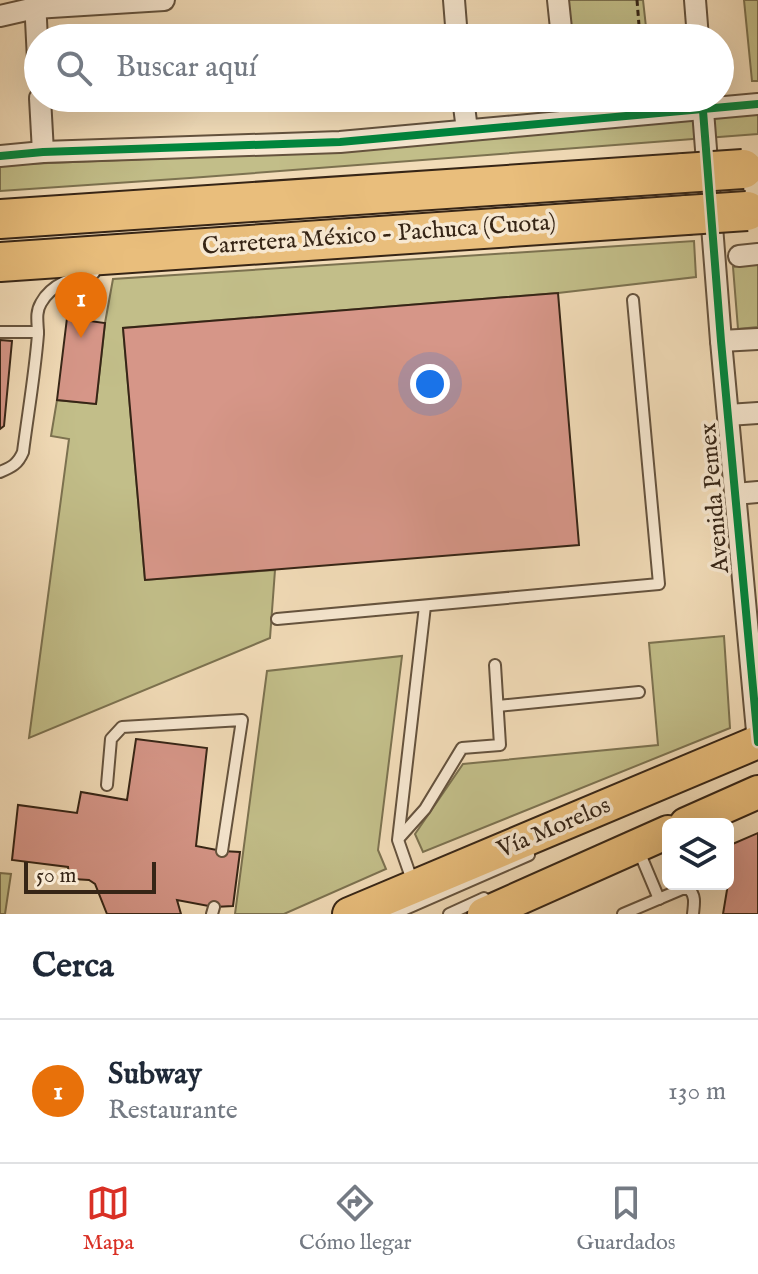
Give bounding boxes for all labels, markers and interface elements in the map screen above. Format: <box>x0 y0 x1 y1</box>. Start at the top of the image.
search box <box>24 24 734 112</box>
icon: search <box>52 46 96 90</box>
text: Buscar aquí <box>116 49 257 87</box>
street label: Carretera México - Pachuca (Cuota) <box>201 207 557 263</box>
pin: 1 <box>55 272 107 338</box>
your location <box>410 364 450 404</box>
street label: Avenida Pemex <box>693 421 737 575</box>
street label: Vía Morelos <box>492 790 615 866</box>
map controls <box>662 818 734 890</box>
button: layers <box>662 818 734 890</box>
scale bar <box>24 858 156 894</box>
text: 50 m <box>36 862 77 890</box>
text: Cerca <box>32 945 114 988</box>
text: Subway <box>108 1056 202 1094</box>
text: 1 <box>53 1075 63 1108</box>
text: 130 m <box>668 1075 726 1108</box>
text: Restaurante <box>108 1094 238 1127</box>
tab: Mapa <box>82 1181 134 1257</box>
tab: Cómo llegar <box>299 1181 412 1257</box>
tab: Guardados <box>577 1181 676 1257</box>

